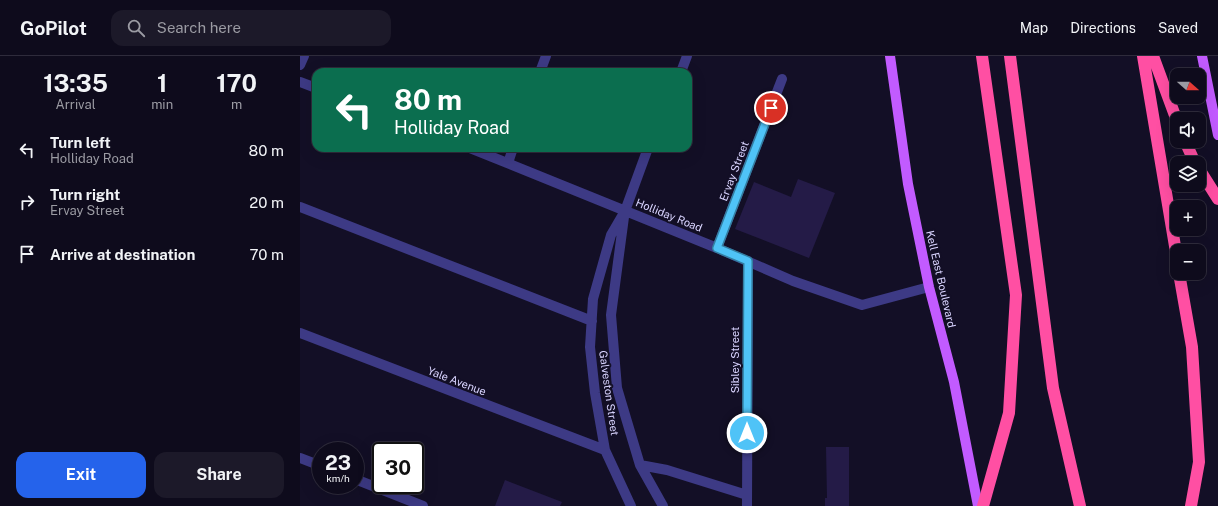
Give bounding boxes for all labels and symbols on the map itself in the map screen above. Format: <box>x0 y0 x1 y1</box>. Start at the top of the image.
north arrow <box>1170 68 1206 104</box>
pin <box>754 91 788 125</box>
street label: Ervay Street <box>717 139 751 203</box>
street label: Holliday Road <box>634 196 704 234</box>
street label: Kell East Boulevard <box>924 229 958 329</box>
street label: Sibley Street <box>729 327 741 393</box>
street label: Galveston Street <box>597 350 621 436</box>
street label: Yale Avenue <box>426 364 488 398</box>
position arrow <box>726 412 768 454</box>
speed limit sign: 30 <box>372 442 424 494</box>

